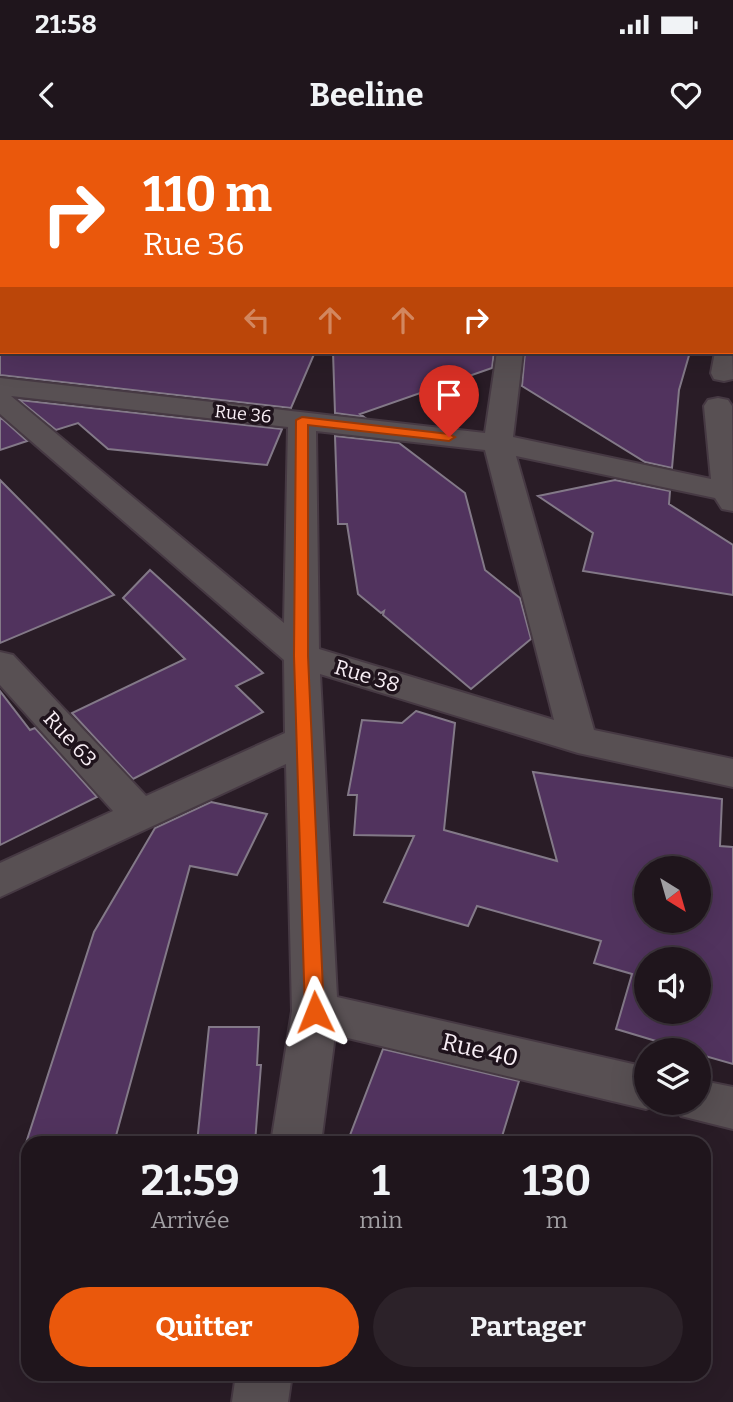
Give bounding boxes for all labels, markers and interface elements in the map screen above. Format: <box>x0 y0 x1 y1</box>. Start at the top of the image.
text: 21:58 <box>35 9 97 40</box>
icon: back <box>28 76 66 114</box>
text: Beeline <box>310 76 423 114</box>
icon: heart <box>667 76 705 114</box>
text: 110 m <box>143 165 272 224</box>
icon: right <box>28 168 119 259</box>
text: Rue 36 <box>143 225 244 263</box>
icon: left <box>238 301 276 339</box>
icon: ahead <box>311 301 349 339</box>
icon: ahead <box>384 301 422 339</box>
icon: right <box>457 301 495 339</box>
pin <box>419 365 479 437</box>
icon: arrive <box>430 376 468 414</box>
street label: Rue 36 <box>214 400 272 428</box>
street label: Rue 38 <box>331 654 403 698</box>
street label: Rue 63 <box>38 706 102 772</box>
north arrow <box>634 856 710 933</box>
map controls <box>634 856 711 1115</box>
button: sound <box>634 947 711 1024</box>
position arrow <box>278 975 352 1049</box>
street label: Rue 40 <box>439 1028 521 1072</box>
button: layers <box>634 1038 711 1115</box>
text: 21:59 <box>141 1156 240 1206</box>
text: 1 <box>372 1156 390 1206</box>
text: 130 <box>522 1156 591 1206</box>
text: Arrivée <box>151 1206 230 1234</box>
text: min <box>359 1206 403 1234</box>
text: m <box>546 1206 568 1234</box>
button: Quitter <box>49 1287 359 1367</box>
button: Partager <box>373 1287 683 1367</box>

